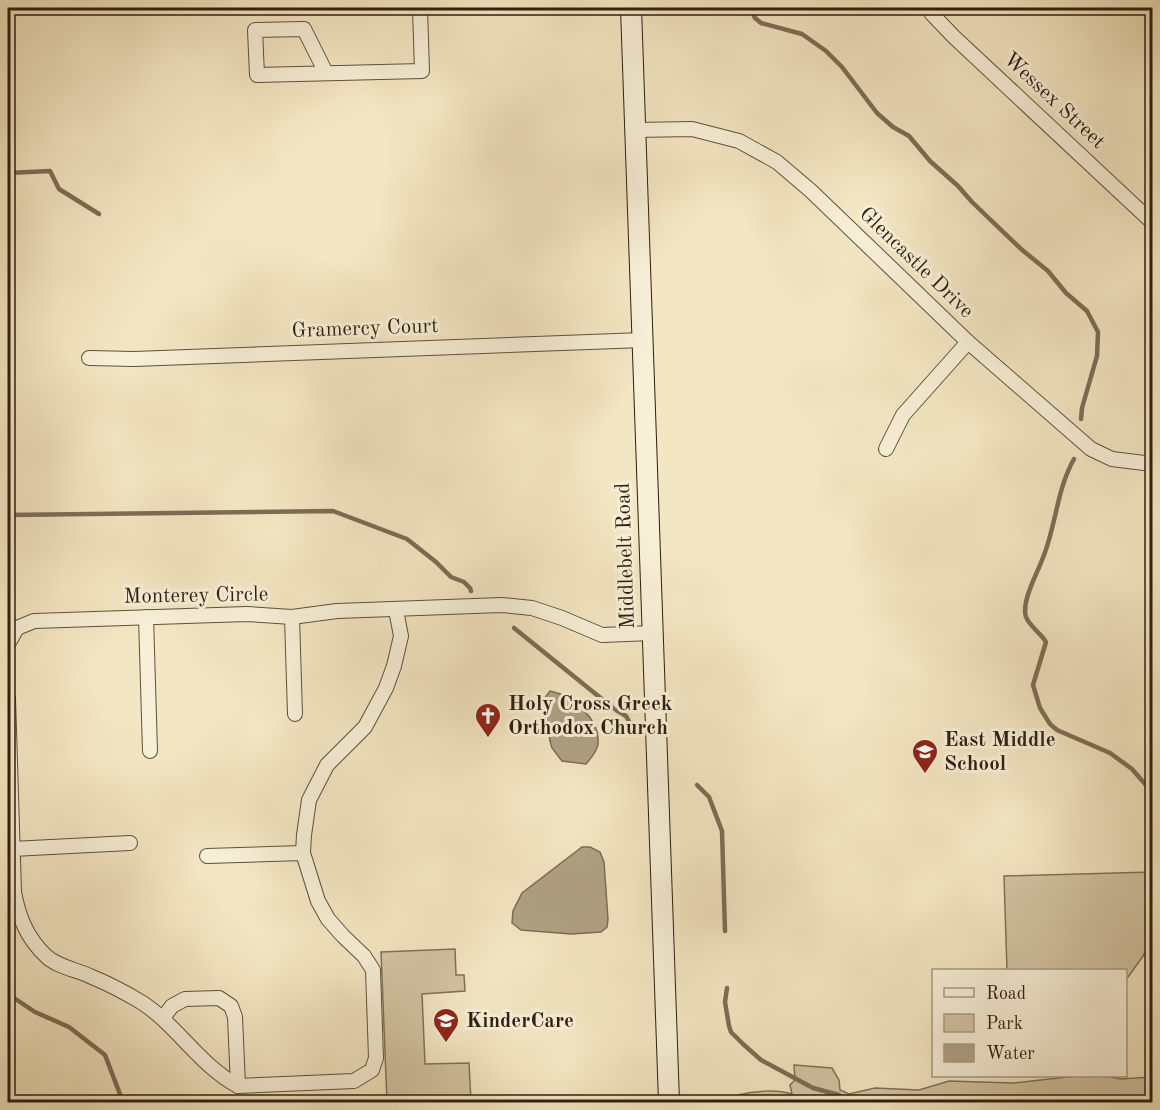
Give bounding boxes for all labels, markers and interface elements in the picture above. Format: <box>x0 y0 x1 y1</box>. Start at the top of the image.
street label: Wessex Street <box>999 49 1109 153</box>
street label: Glencastle Drive <box>855 204 977 322</box>
street label: Gramercy Court <box>291 316 439 342</box>
street label: Middlebelt Road <box>613 482 639 630</box>
street label: Monterey Circle <box>124 584 268 608</box>
place label: Holy Cross Greek Orthodox Church <box>508 694 673 739</box>
church icon: Holy Cross Greek Orthodox Church <box>473 701 503 739</box>
place label: East Middle School <box>944 730 1056 775</box>
school or university icon: East Middle School <box>910 737 940 775</box>
legend <box>932 969 1127 1077</box>
text: Road <box>986 985 1026 1003</box>
school or university icon: KinderCare <box>431 1006 461 1044</box>
place label: KinderCare <box>466 1011 574 1032</box>
text: Park <box>986 1015 1023 1033</box>
text: Water <box>986 1045 1035 1063</box>

